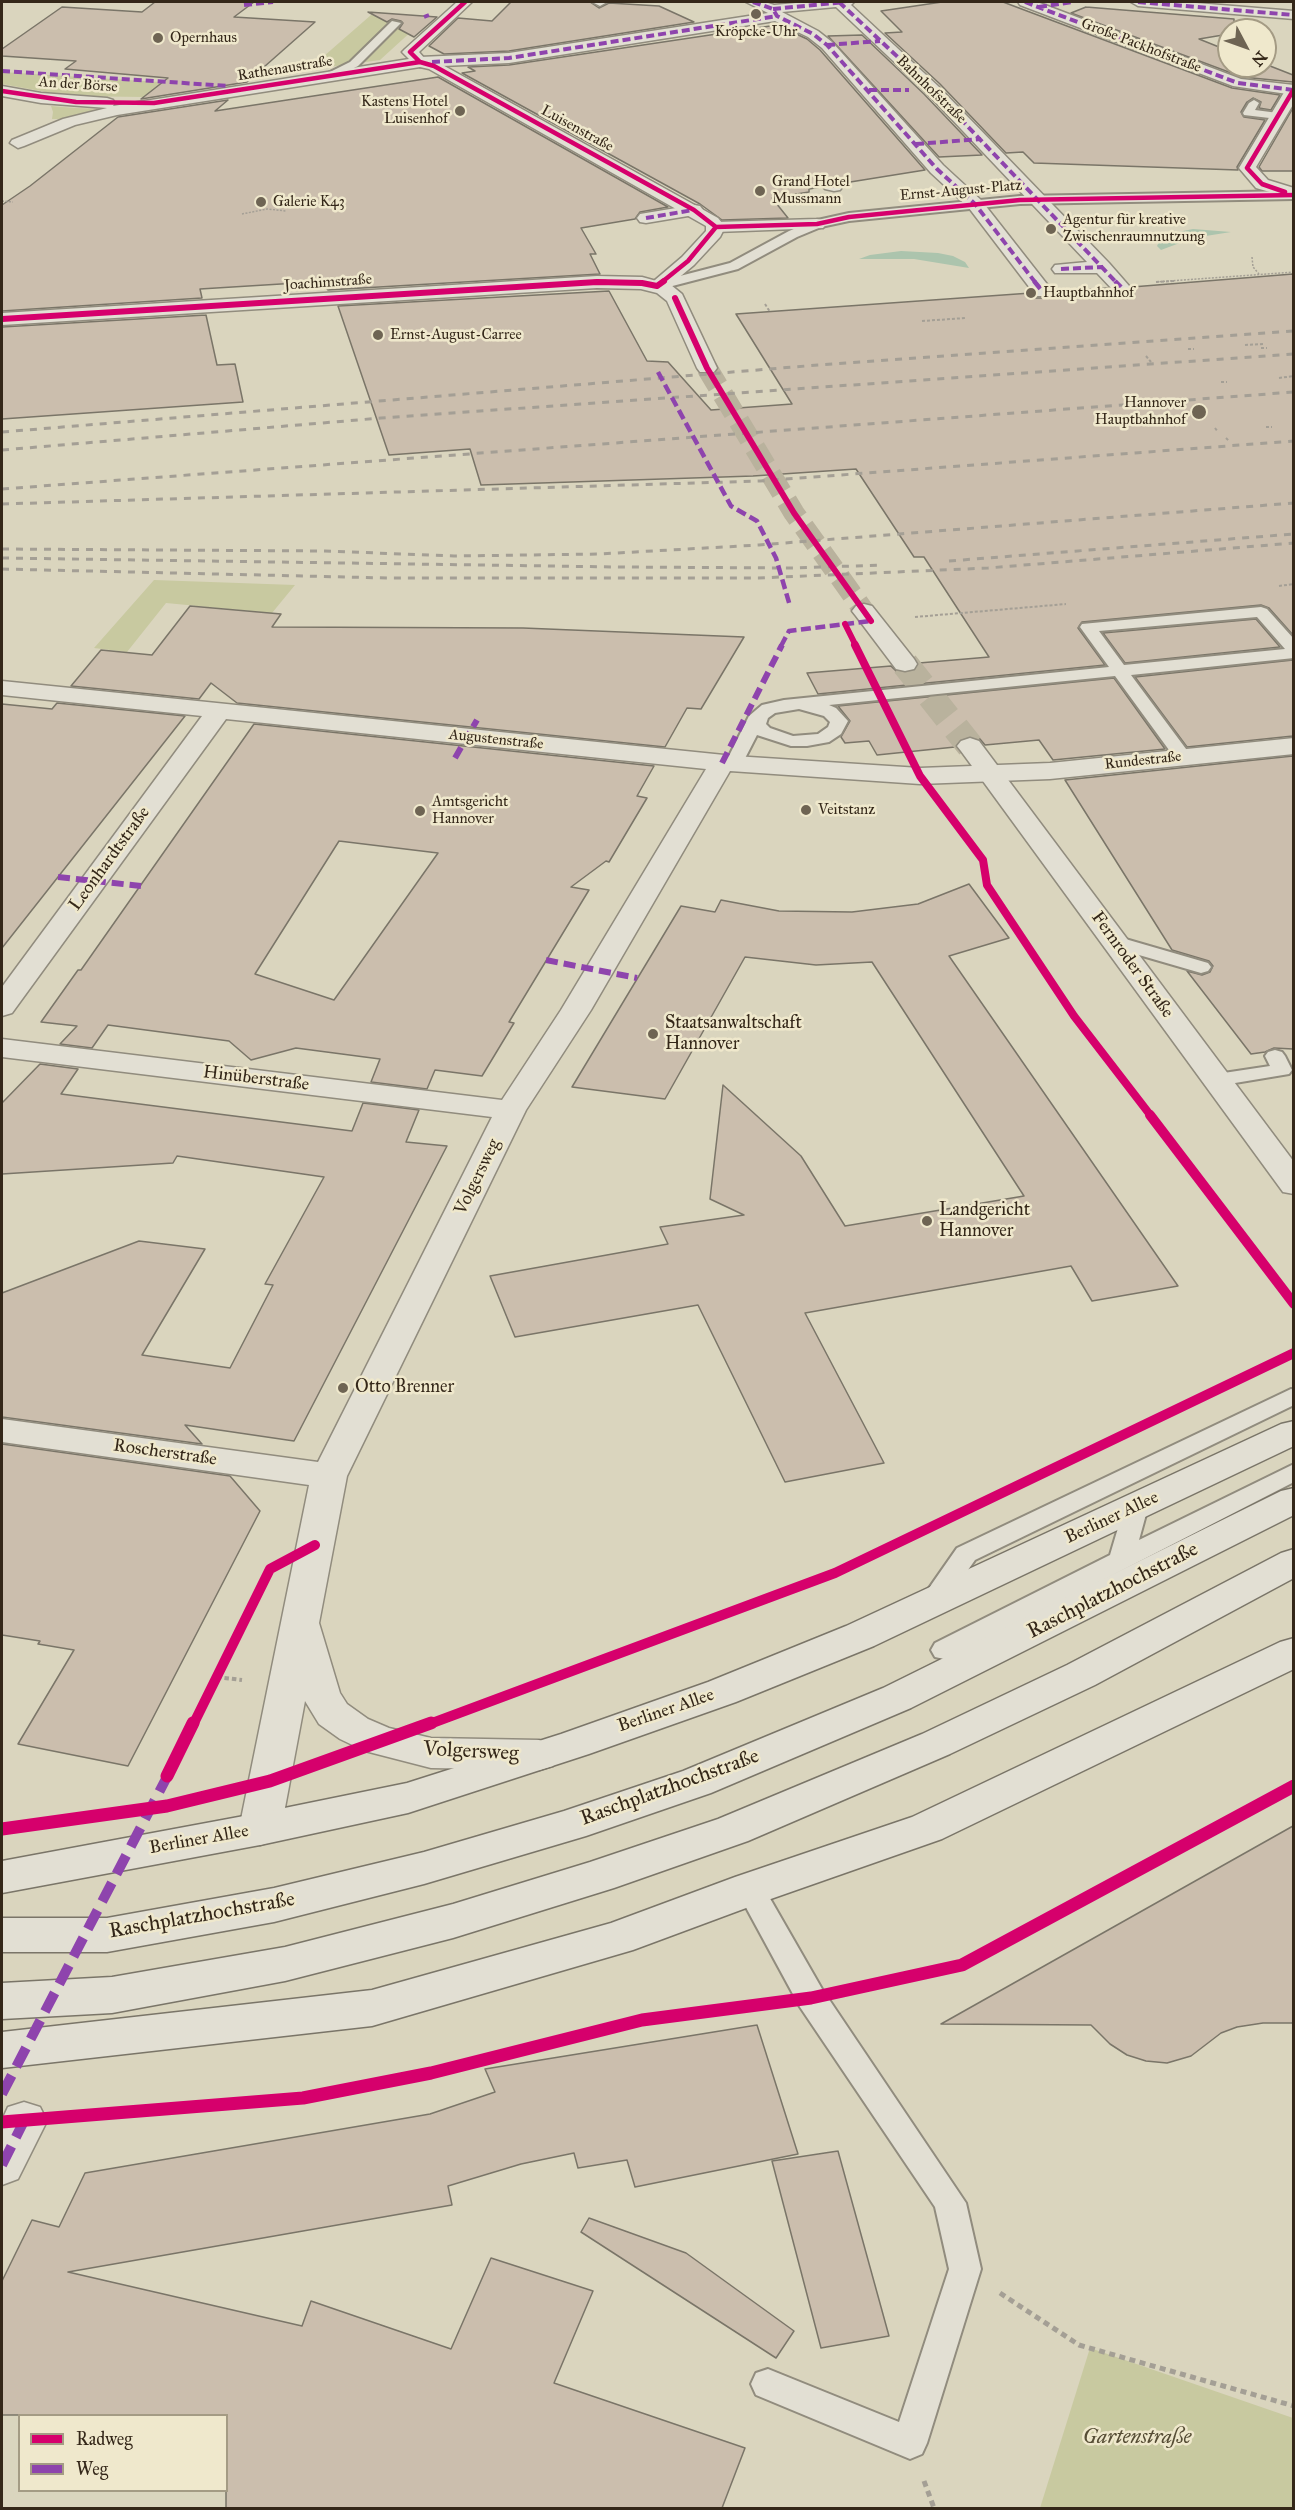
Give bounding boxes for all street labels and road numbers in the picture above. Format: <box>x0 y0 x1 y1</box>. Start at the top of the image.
street label: Große Packhofstraße <box>1078 15 1204 77</box>
street label: Bahnhofstraße <box>892 52 970 128</box>
street label: Rathenaustraße <box>236 53 334 85</box>
street label: An der Börse <box>38 73 118 97</box>
street label: Luisenstraße <box>538 102 616 156</box>
street label: Ernst-August-Platz <box>899 177 1023 205</box>
street label: Joachimstraße <box>284 271 372 295</box>
street label: Augustenstraße <box>448 726 544 754</box>
street label: Rundestraße <box>1104 748 1182 774</box>
street label: Leonhardtstraße <box>65 803 155 915</box>
street label: Fernroder Straße <box>1086 908 1178 1022</box>
street label: Hinüberstraße <box>202 1062 310 1096</box>
street label: Volgersweg <box>450 1135 506 1219</box>
street label: Roscherstraße <box>112 1435 218 1471</box>
street label: Berliner Allee <box>1062 1487 1162 1549</box>
street label: Raschplatzhochstraße <box>1023 1537 1203 1645</box>
street label: Berliner Allee <box>615 1684 717 1738</box>
street label: Volgersweg <box>423 1737 519 1767</box>
street label: Raschplatzhochstraße <box>577 1744 763 1832</box>
street label: Berliner Allee <box>148 1821 250 1859</box>
street label: Raschplatzhochstraße <box>107 1887 297 1945</box>

